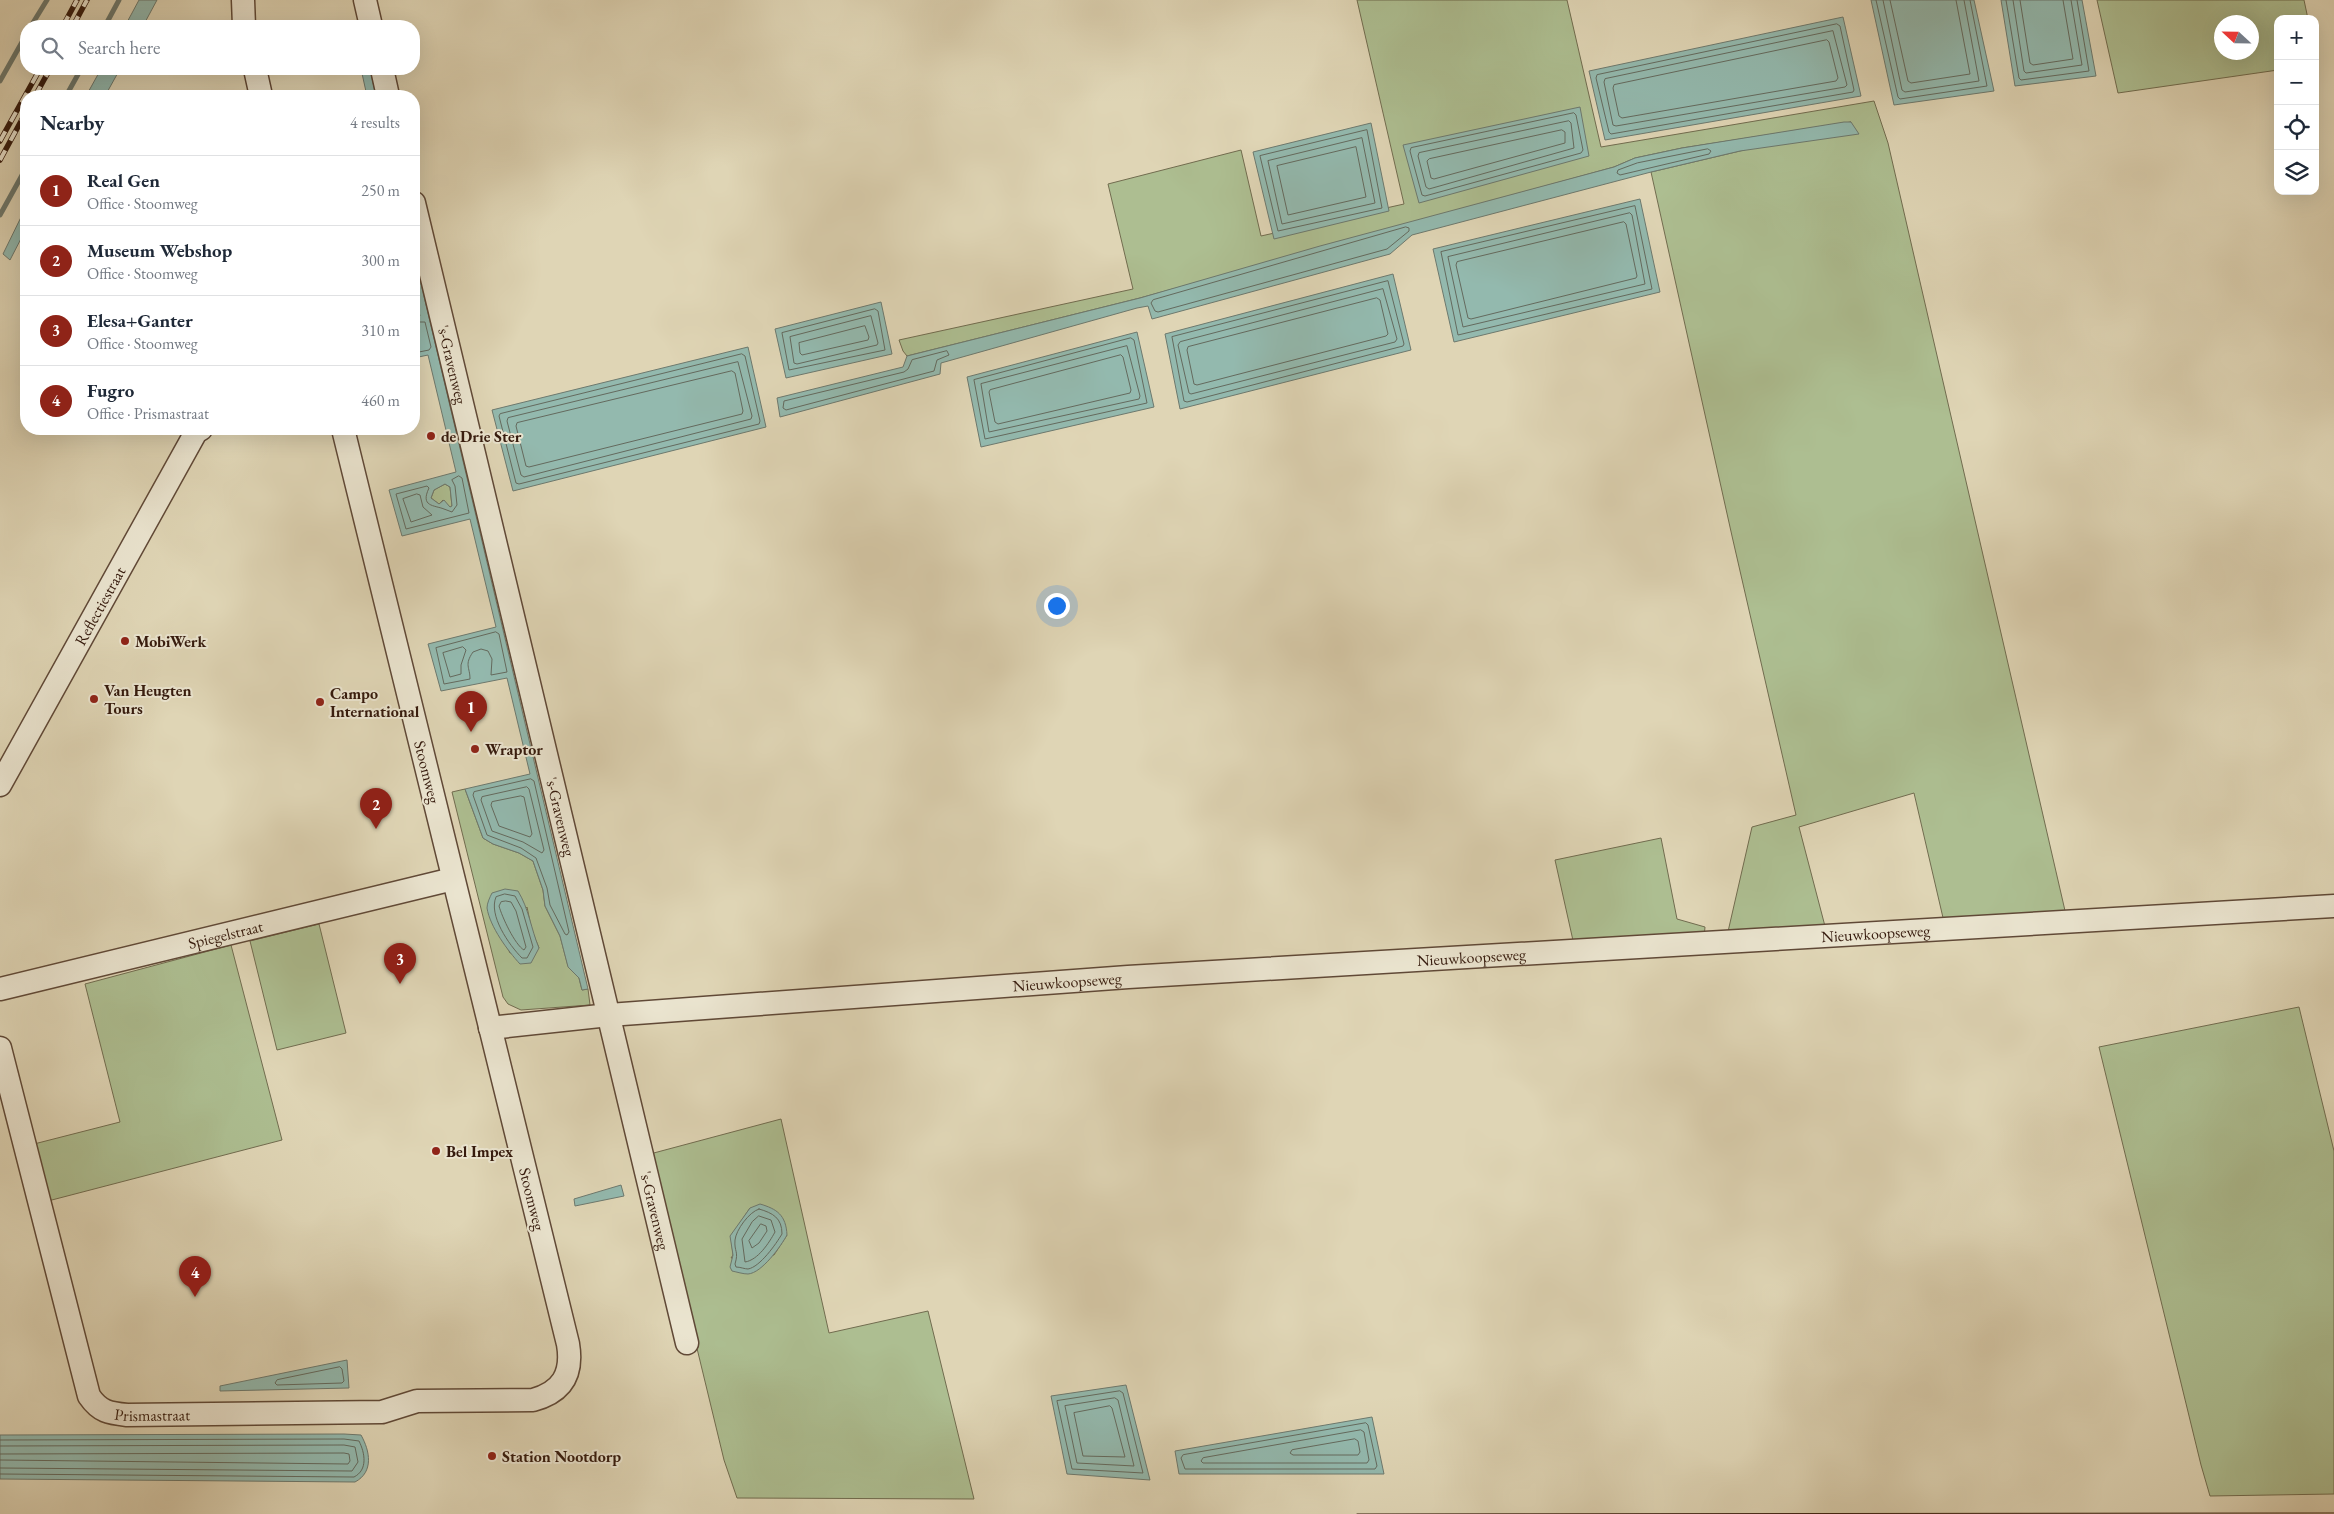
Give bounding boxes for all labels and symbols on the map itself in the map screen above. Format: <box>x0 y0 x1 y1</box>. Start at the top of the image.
north arrow <box>2214 15 2259 60</box>
street label: 's-Gravenweg <box>433 323 472 407</box>
place label: de Drie Ster <box>441 426 522 447</box>
marker: de Drie Ster <box>425 430 437 442</box>
street label: Reflectiestraat <box>69 563 130 649</box>
your location <box>1044 593 1070 619</box>
place label: MobiWerk <box>135 631 206 652</box>
marker: MobiWerk <box>119 635 131 647</box>
place label: Van Heugten Tours <box>104 680 191 719</box>
place label: Campo International <box>330 683 420 722</box>
pin: 1 <box>455 691 487 732</box>
marker: Van Heugten Tours <box>88 693 100 705</box>
marker: Campo International <box>314 696 326 708</box>
street label: Stoomweg <box>409 738 445 807</box>
place label: Wraptor <box>485 739 543 760</box>
marker: Wraptor <box>469 743 481 755</box>
street label: 's-Gravenweg <box>541 775 581 859</box>
pin: 2 <box>360 788 392 829</box>
street label: Spiegelstraat <box>186 915 265 953</box>
street label: Nieuwkoopseweg <box>1821 919 1932 947</box>
pin: 3 <box>384 943 416 984</box>
street label: Nieuwkoopseweg <box>1416 943 1527 970</box>
street label: Nieuwkoopseweg <box>1012 967 1123 996</box>
place label: Bel Impex <box>446 1141 513 1162</box>
marker: Bel Impex <box>430 1145 442 1157</box>
street label: Stoomweg <box>514 1165 550 1234</box>
street label: 's-Gravenweg <box>636 1169 675 1253</box>
pin: 4 <box>179 1256 211 1297</box>
street label: Prismastraat <box>113 1403 190 1426</box>
place label: Station Nootdorp <box>502 1446 621 1467</box>
marker: Station Nootdorp <box>486 1450 498 1462</box>

